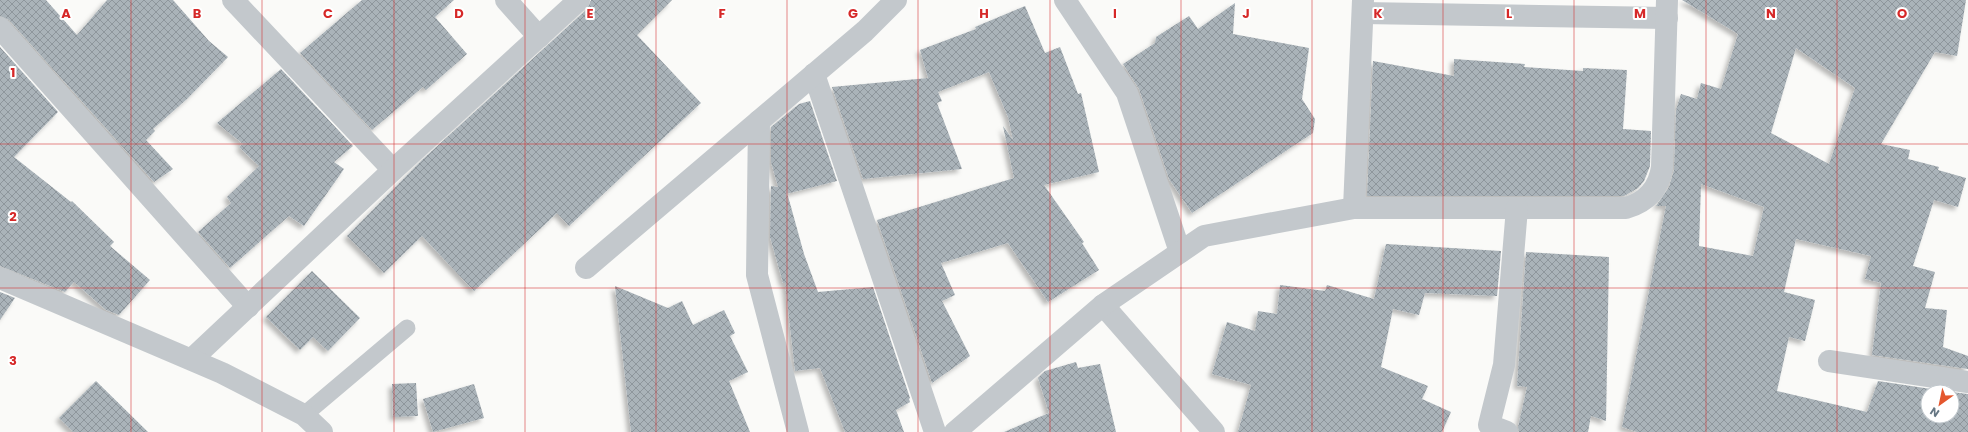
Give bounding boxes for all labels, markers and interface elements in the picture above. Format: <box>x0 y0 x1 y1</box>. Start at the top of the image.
text: A <box>61 4 71 23</box>
text: B <box>193 4 202 23</box>
text: C <box>323 4 333 23</box>
text: D <box>454 4 464 23</box>
text: E <box>586 4 594 23</box>
text: F <box>718 4 726 23</box>
text: G <box>848 4 858 23</box>
text: H <box>979 4 989 23</box>
text: I <box>1113 4 1117 23</box>
text: J <box>1242 4 1250 23</box>
text: K <box>1373 4 1383 23</box>
text: L <box>1506 4 1512 23</box>
text: M <box>1634 4 1646 23</box>
text: N <box>1766 4 1776 23</box>
text: O <box>1897 4 1907 23</box>
text: 1 <box>11 63 15 82</box>
text: 2 <box>9 207 17 226</box>
text: 3 <box>9 351 17 370</box>
north arrow <box>1920 384 1960 424</box>
text: N <box>1927 403 1942 421</box>

